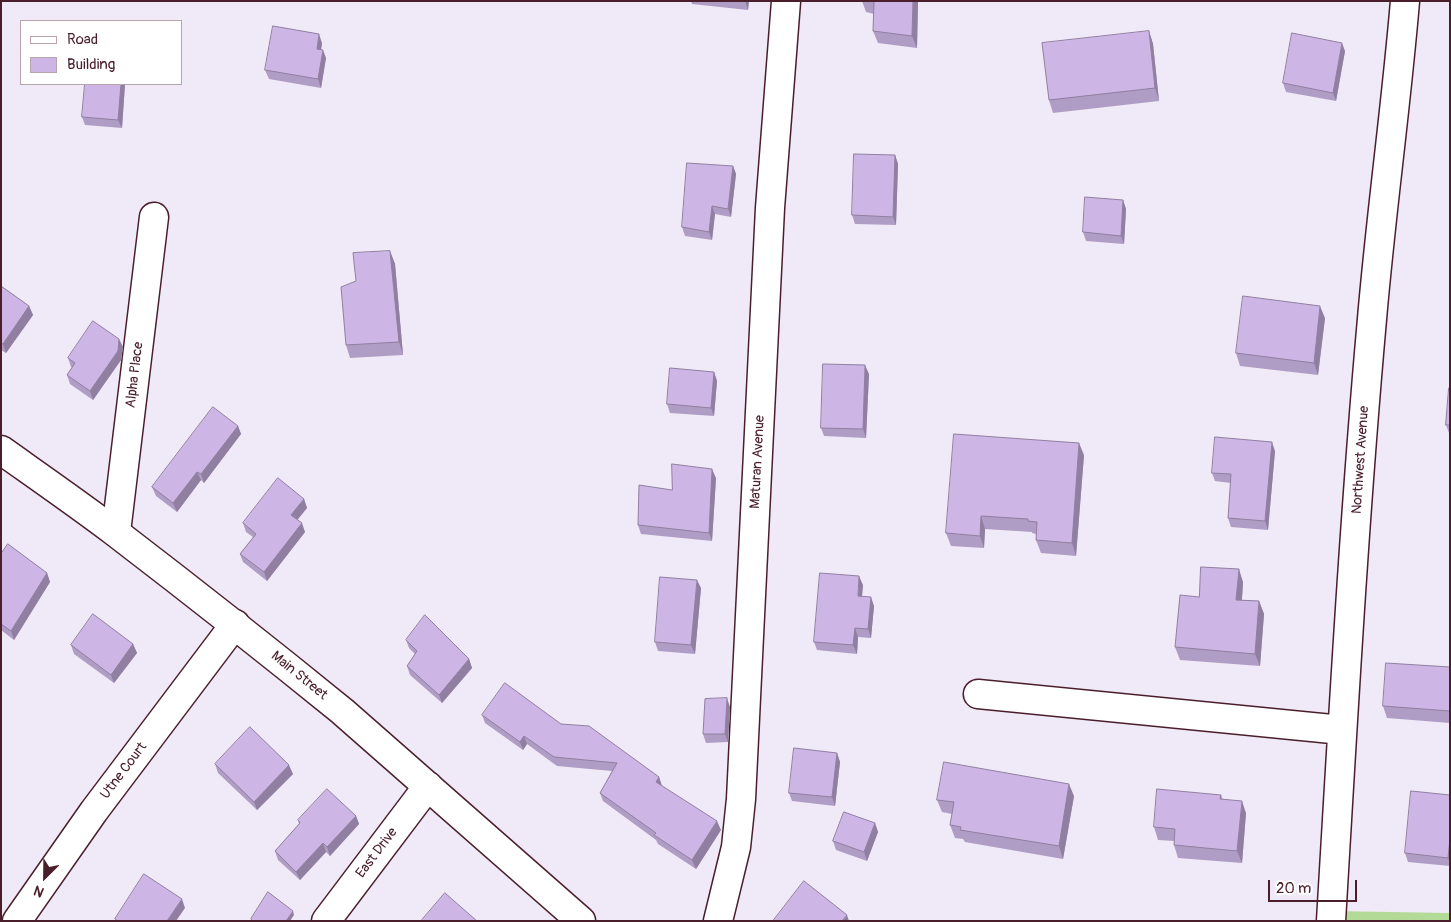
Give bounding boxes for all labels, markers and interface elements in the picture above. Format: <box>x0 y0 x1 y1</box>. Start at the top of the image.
legend <box>20 20 182 85</box>
text: Road <box>67 30 98 49</box>
text: Building <box>67 55 115 74</box>
street label: Alpha Place <box>123 341 147 409</box>
street label: Northwest Avenue <box>1349 405 1373 515</box>
street label: Maturan Avenue <box>747 415 769 509</box>
street label: Main Street <box>267 648 331 704</box>
street label: Utne Court <box>97 739 151 803</box>
street label: East Drive <box>353 825 401 881</box>
north arrow <box>20 852 70 902</box>
scale bar <box>1271 870 1360 902</box>
text: 20 m <box>1276 879 1311 898</box>
text: N <box>31 882 47 901</box>

